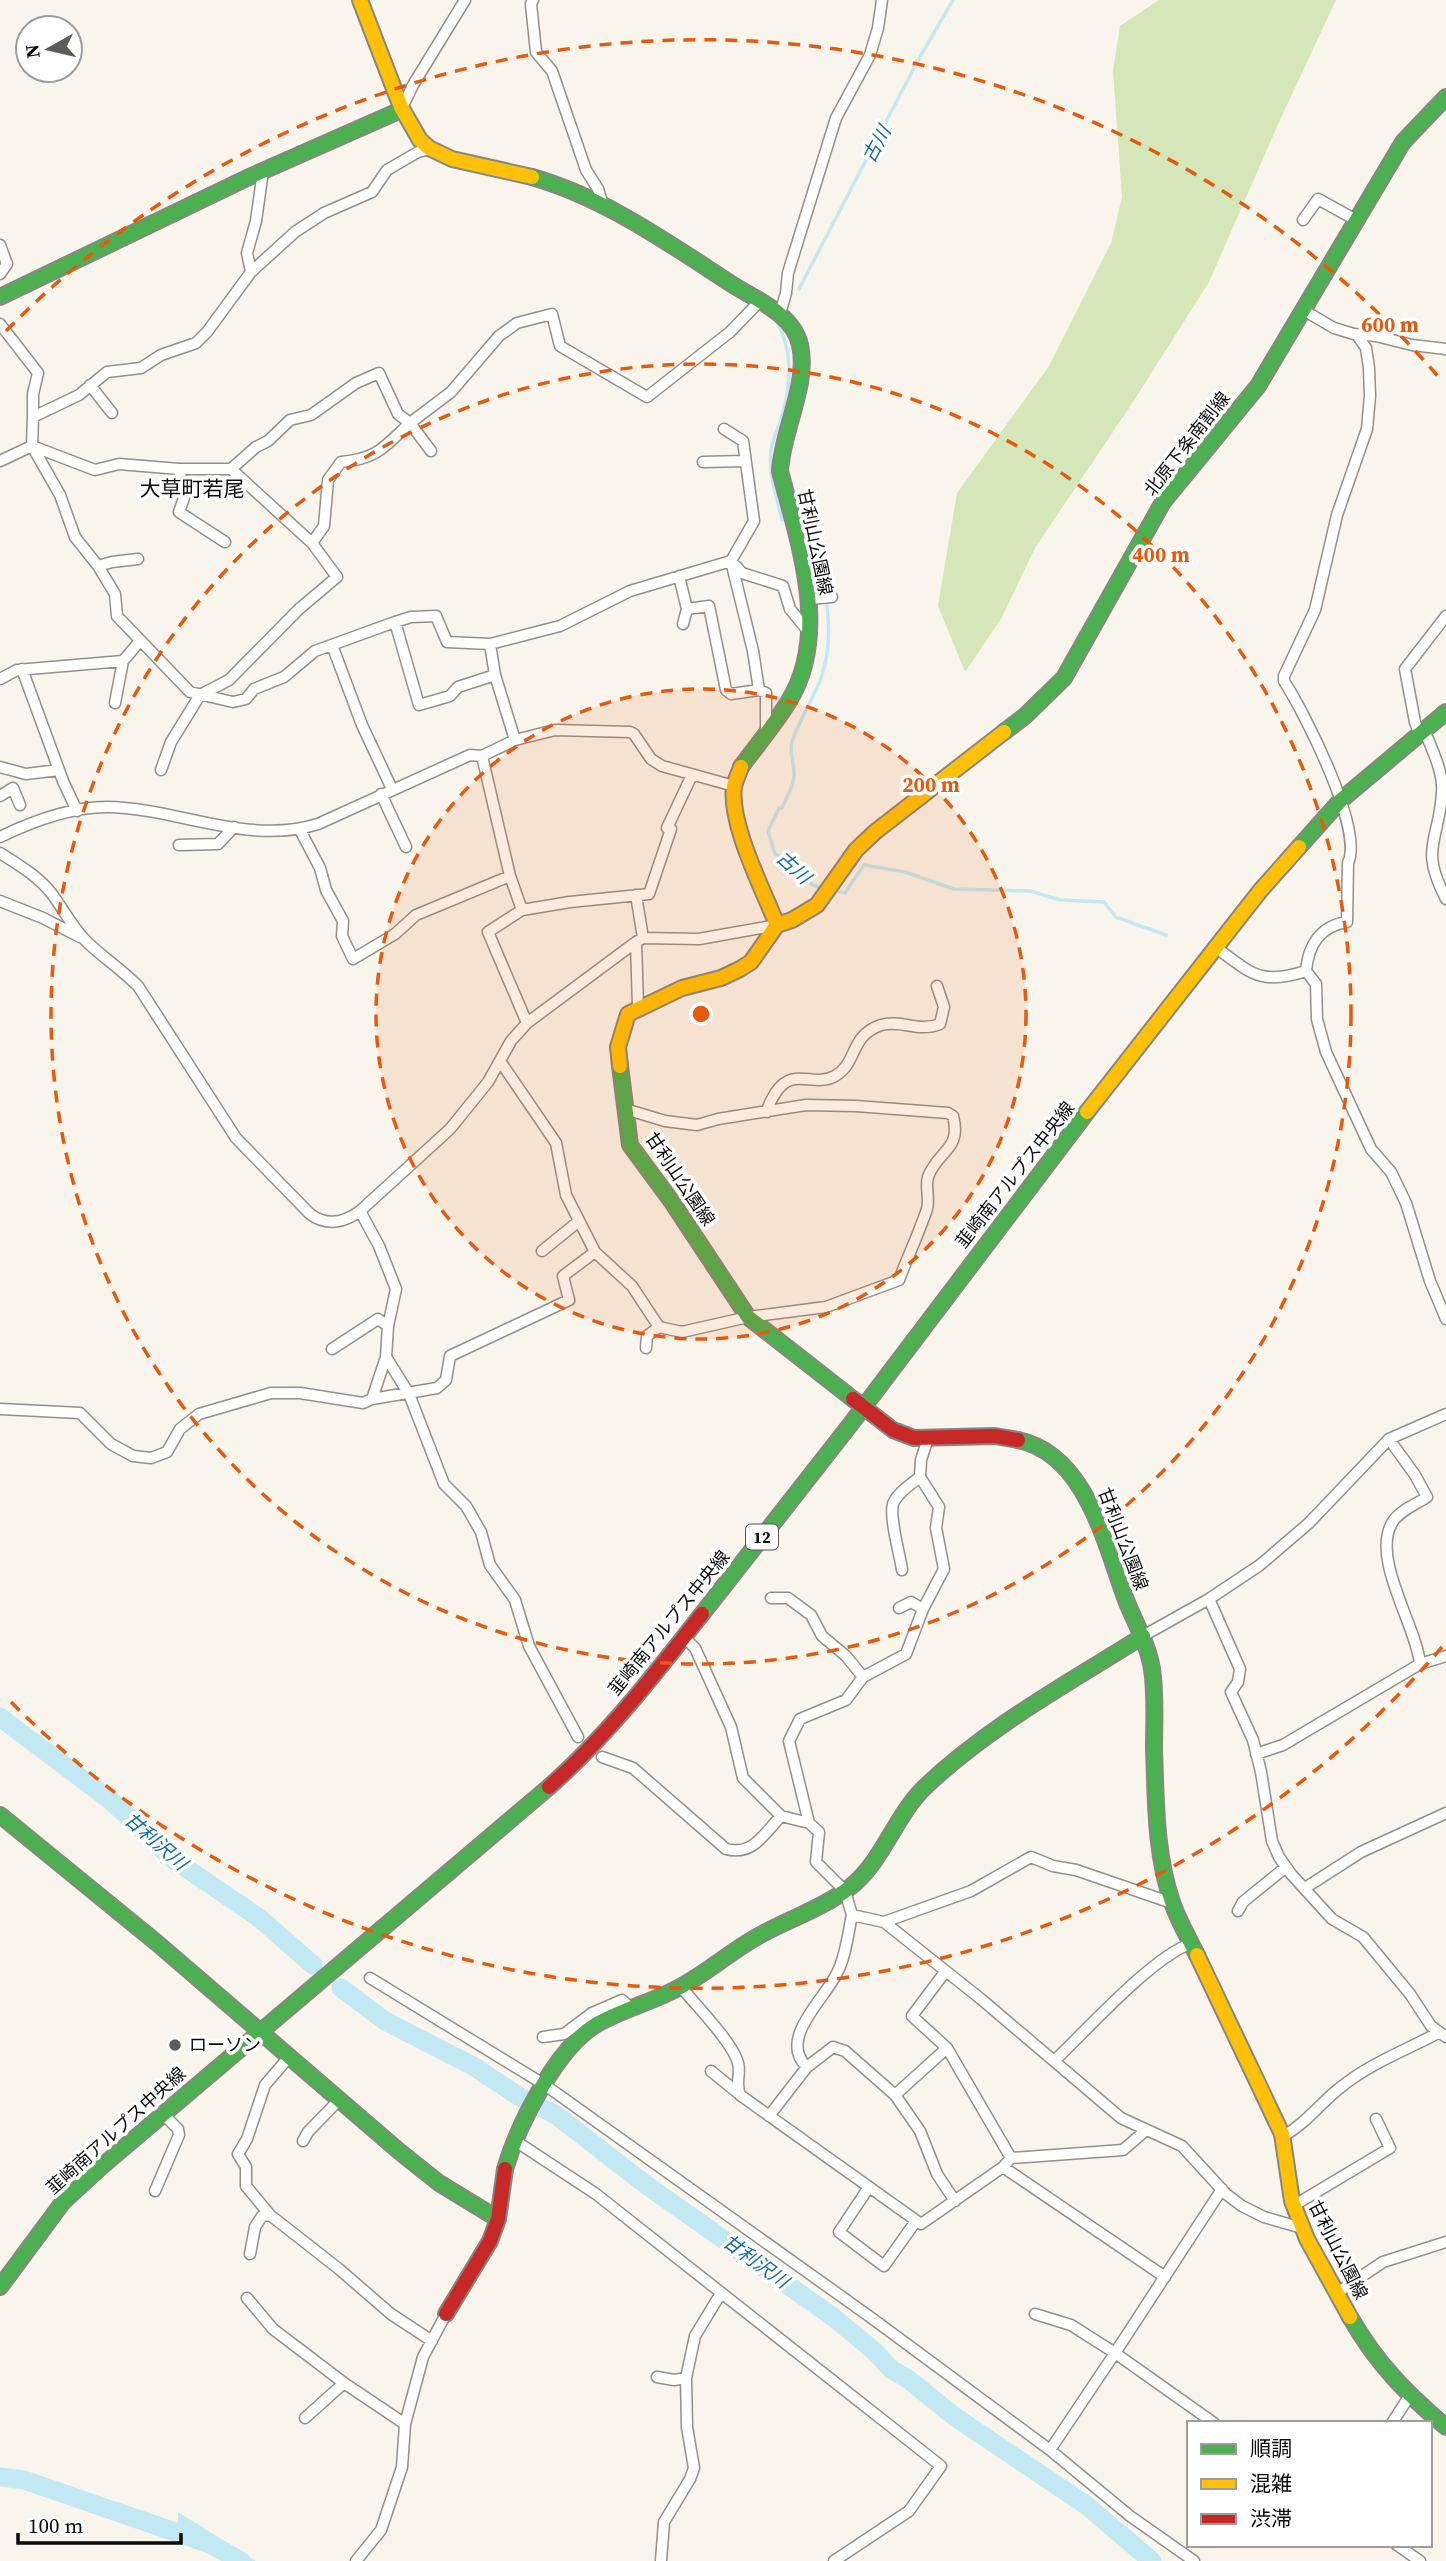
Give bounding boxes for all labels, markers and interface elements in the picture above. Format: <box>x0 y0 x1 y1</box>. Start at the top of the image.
north arrow <box>14 14 84 84</box>
text: N <box>18 43 46 60</box>
water label: 古川 <box>856 119 897 167</box>
text: 600 m <box>1361 310 1419 339</box>
street label: 北原下条南割線 <box>1138 386 1235 501</box>
district label: 大草町若尾 <box>140 474 245 503</box>
street label: 甘利山公園線 <box>792 486 839 597</box>
text: 400 m <box>1132 540 1190 569</box>
text: 200 m <box>902 770 960 799</box>
water label: 古川 <box>771 845 818 891</box>
centre of rings <box>689 1002 713 1026</box>
street label: 韮崎南アルプス中央線 <box>949 1096 1080 1253</box>
street label: 甘利山公園線 <box>640 1127 721 1230</box>
street label: 甘利山公園線 <box>1092 1484 1154 1594</box>
road number: 12 <box>746 1525 778 1550</box>
street label: 韮崎南アルプス中央線 <box>602 1545 735 1700</box>
water label: 甘利沢川 <box>119 1806 195 1877</box>
place label: ローソン <box>189 2032 261 2057</box>
marker: ローソン <box>167 2037 183 2053</box>
street label: 韮崎南アルプス中央線 <box>40 2061 191 2200</box>
street label: 甘利山公園線 <box>1303 2196 1374 2304</box>
water label: 甘利沢川 <box>718 2228 796 2295</box>
legend <box>1187 2421 1432 2547</box>
text: 順調 <box>1250 2434 1292 2463</box>
text: 混雑 <box>1250 2469 1292 2498</box>
scale bar <box>18 2502 180 2546</box>
text: 渋滞 <box>1250 2504 1292 2533</box>
text: 100 m <box>28 2511 83 2540</box>

